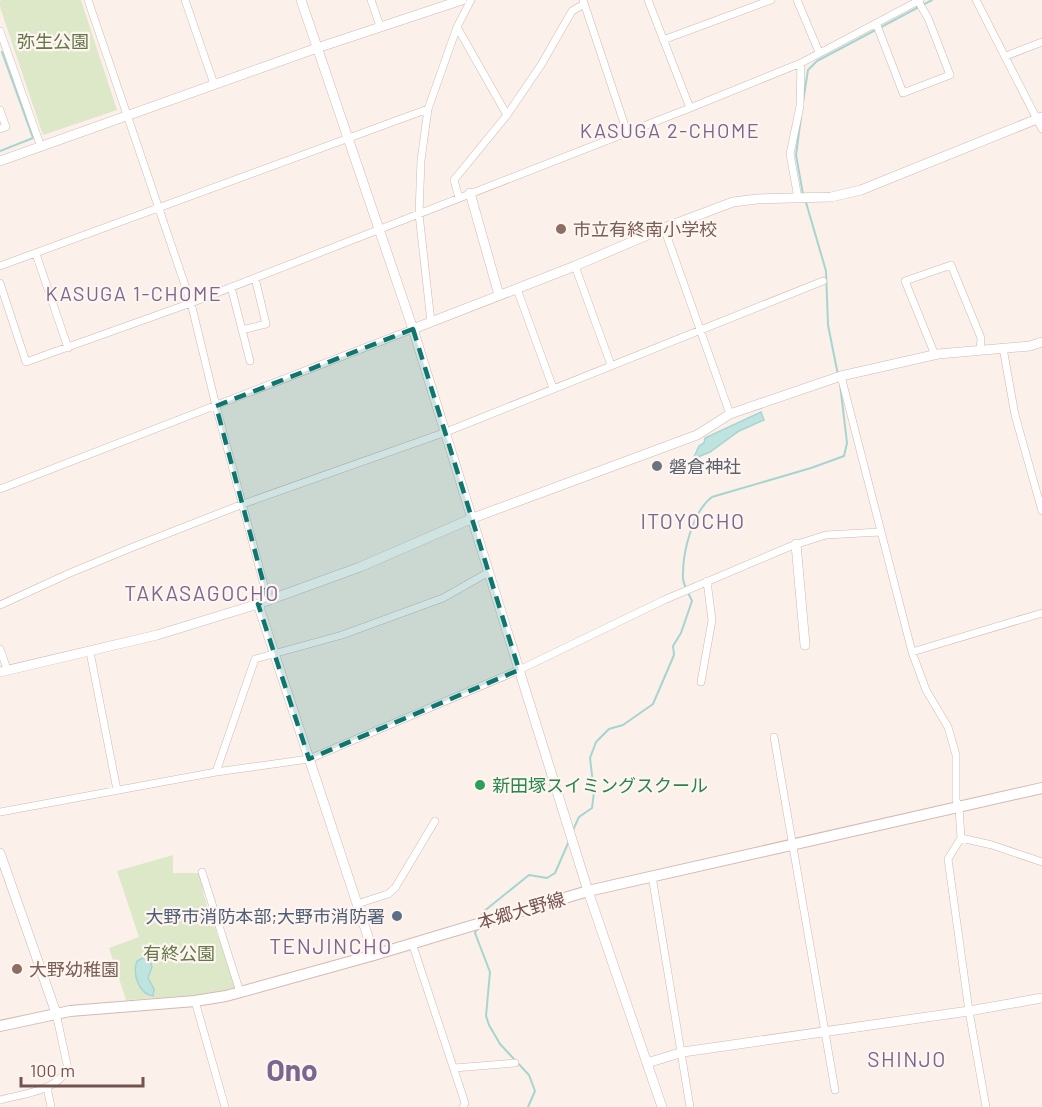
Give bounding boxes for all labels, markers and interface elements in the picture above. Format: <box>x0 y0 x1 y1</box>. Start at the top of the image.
park label: 弥生公園 <box>17 30 89 52</box>
district label: KASUGA 2-CHOME <box>580 118 760 142</box>
place label: 市立有終南小学校 <box>573 218 717 240</box>
marker: 市立有終南小学校 <box>554 222 568 236</box>
district label: KASUGA 1-CHOME <box>46 281 222 305</box>
place label: 磐倉神社 <box>669 455 741 477</box>
marker: 磐倉神社 <box>650 459 664 473</box>
district label: ITOYOCHO <box>640 508 746 533</box>
district label: TAKASAGOCHO <box>124 580 280 605</box>
place label: 新田塚スイミングスクール <box>492 774 708 796</box>
marker: 新田塚スイミングスクール <box>473 778 487 792</box>
street label: 本郷大野線 <box>475 887 567 933</box>
place label: 大野市消防本部;大野市消防署 <box>145 905 385 927</box>
marker: 大野市消防本部;大野市消防署 <box>390 909 404 923</box>
district label: TENJINCHO <box>269 933 393 958</box>
park label: 有終公園 <box>143 942 215 964</box>
place label: 大野幼稚園 <box>29 958 119 980</box>
marker: 大野幼稚園 <box>10 962 24 976</box>
district label: SHINJO <box>867 1046 947 1071</box>
scale bar <box>21 1050 142 1088</box>
district label: Ono <box>266 1051 318 1087</box>
text: 100 m <box>30 1059 75 1081</box>

